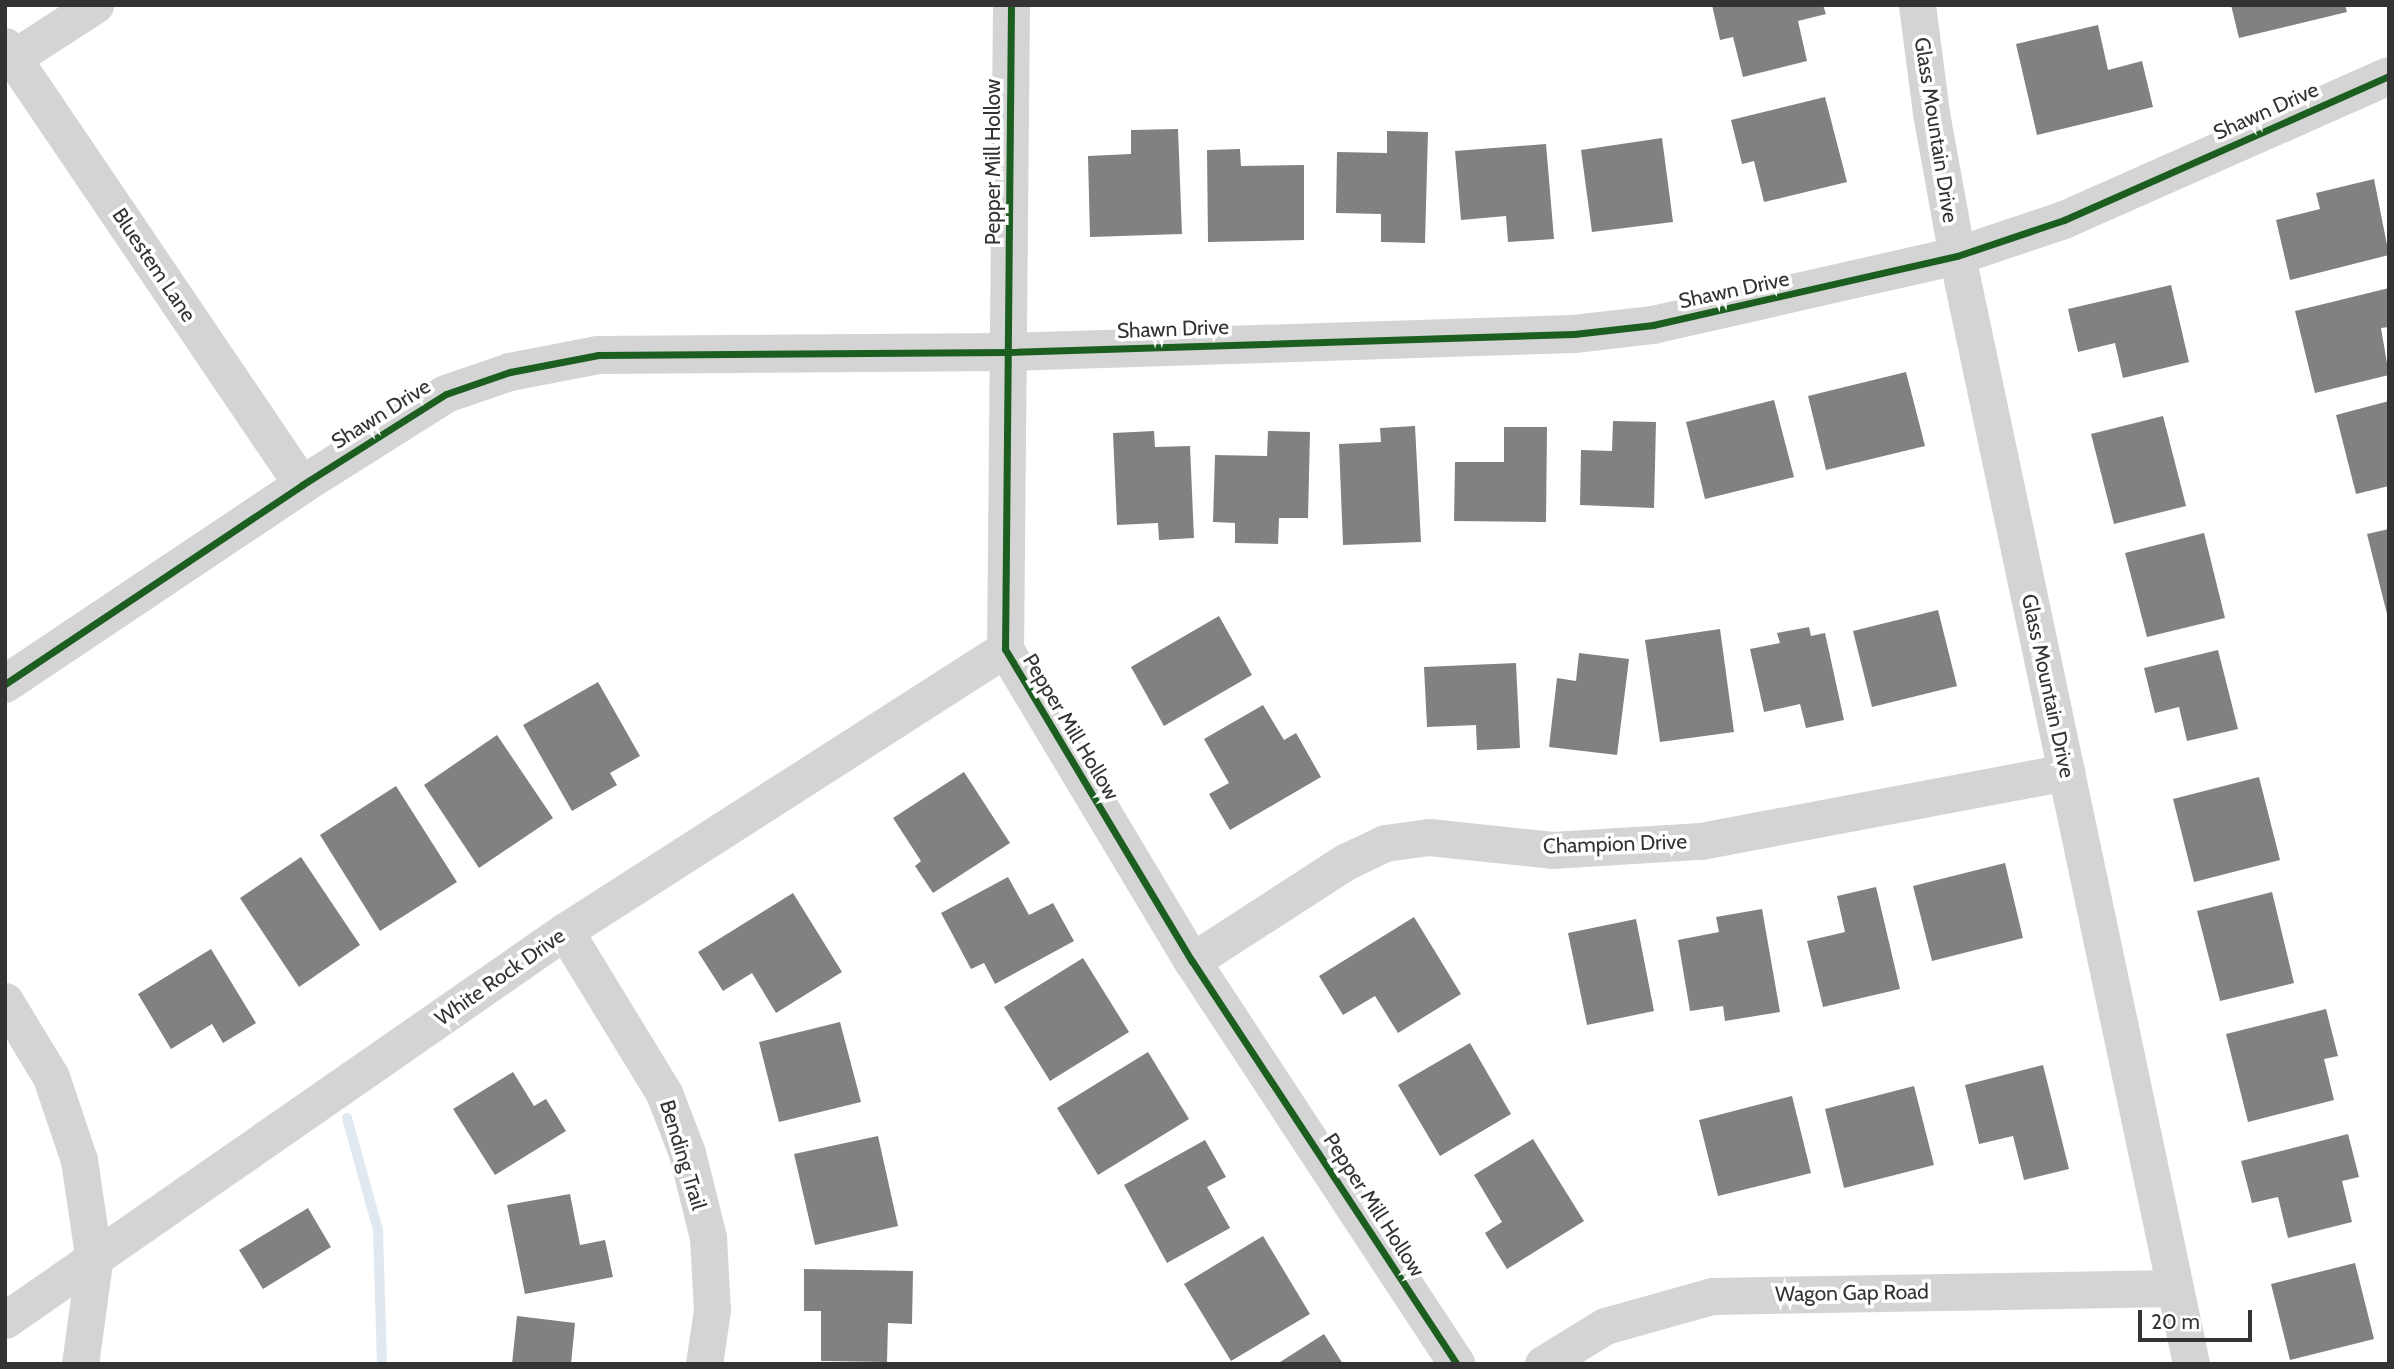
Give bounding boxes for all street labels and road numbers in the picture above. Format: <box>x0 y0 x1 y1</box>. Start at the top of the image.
street label: Glass Mountain Drive <box>1909 36 1963 224</box>
street label: Shawn Drive <box>2210 77 2322 145</box>
street label: Pepper Mill Hollow <box>980 79 1006 245</box>
street label: Bluestem Lane <box>107 203 201 327</box>
street label: Shawn Drive <box>1677 266 1791 314</box>
street label: Shawn Drive <box>1117 314 1229 344</box>
street label: Shawn Drive <box>327 374 435 454</box>
street label: Glass Mountain Drive <box>2016 592 2080 780</box>
street label: Pepper Mill Hollow <box>1017 649 1125 805</box>
street label: Champion Drive <box>1543 829 1687 859</box>
street label: White Rock Drive <box>430 923 570 1031</box>
street label: Bending Trail <box>654 1097 712 1213</box>
street label: Pepper Mill Hollow <box>1318 1128 1430 1282</box>
street label: Wagon Gap Road <box>1775 1279 1929 1307</box>

